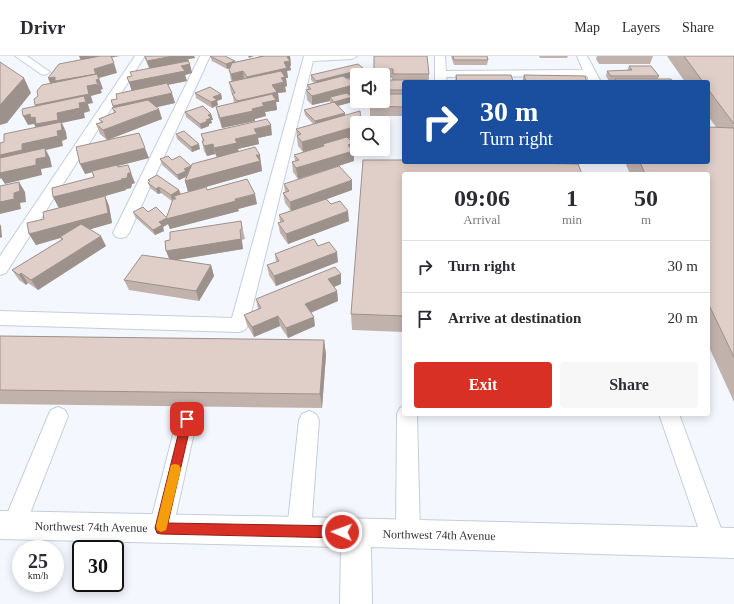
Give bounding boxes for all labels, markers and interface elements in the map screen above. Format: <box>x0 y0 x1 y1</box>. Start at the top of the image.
text: Drivr <box>20 17 65 38</box>
text: Map <box>574 20 600 35</box>
text: Layers <box>622 20 660 35</box>
text: Share <box>682 20 714 35</box>
map controls <box>350 68 390 156</box>
button: sound <box>350 68 390 108</box>
icon: right <box>414 96 466 148</box>
text: 30 m <box>480 96 538 127</box>
button: search <box>350 116 390 156</box>
text: Turn right <box>480 129 553 149</box>
text: 09:06 <box>454 185 510 211</box>
text: 1 <box>566 185 578 211</box>
text: 50 <box>634 185 658 211</box>
text: Arrival <box>463 212 501 227</box>
text: min <box>562 212 582 227</box>
text: m <box>641 212 651 227</box>
icon: right <box>414 256 436 278</box>
text: Turn right <box>448 258 515 274</box>
text: 30 m <box>668 258 698 274</box>
icon: arrive <box>414 308 436 330</box>
text: Arrive at destination <box>448 310 581 326</box>
text: 20 m <box>668 310 698 326</box>
button: Exit <box>414 362 552 408</box>
button: Share <box>560 362 698 408</box>
pin <box>170 402 204 436</box>
icon: arrive <box>176 408 198 430</box>
position arrow <box>321 511 363 553</box>
street label: Northwest 74th Avenue <box>34 519 148 535</box>
street label: Northwest 74th Avenue <box>382 527 496 543</box>
speed limit sign: 30 <box>72 540 124 592</box>
text: 25 <box>28 550 48 572</box>
text: km/h <box>28 570 48 581</box>

